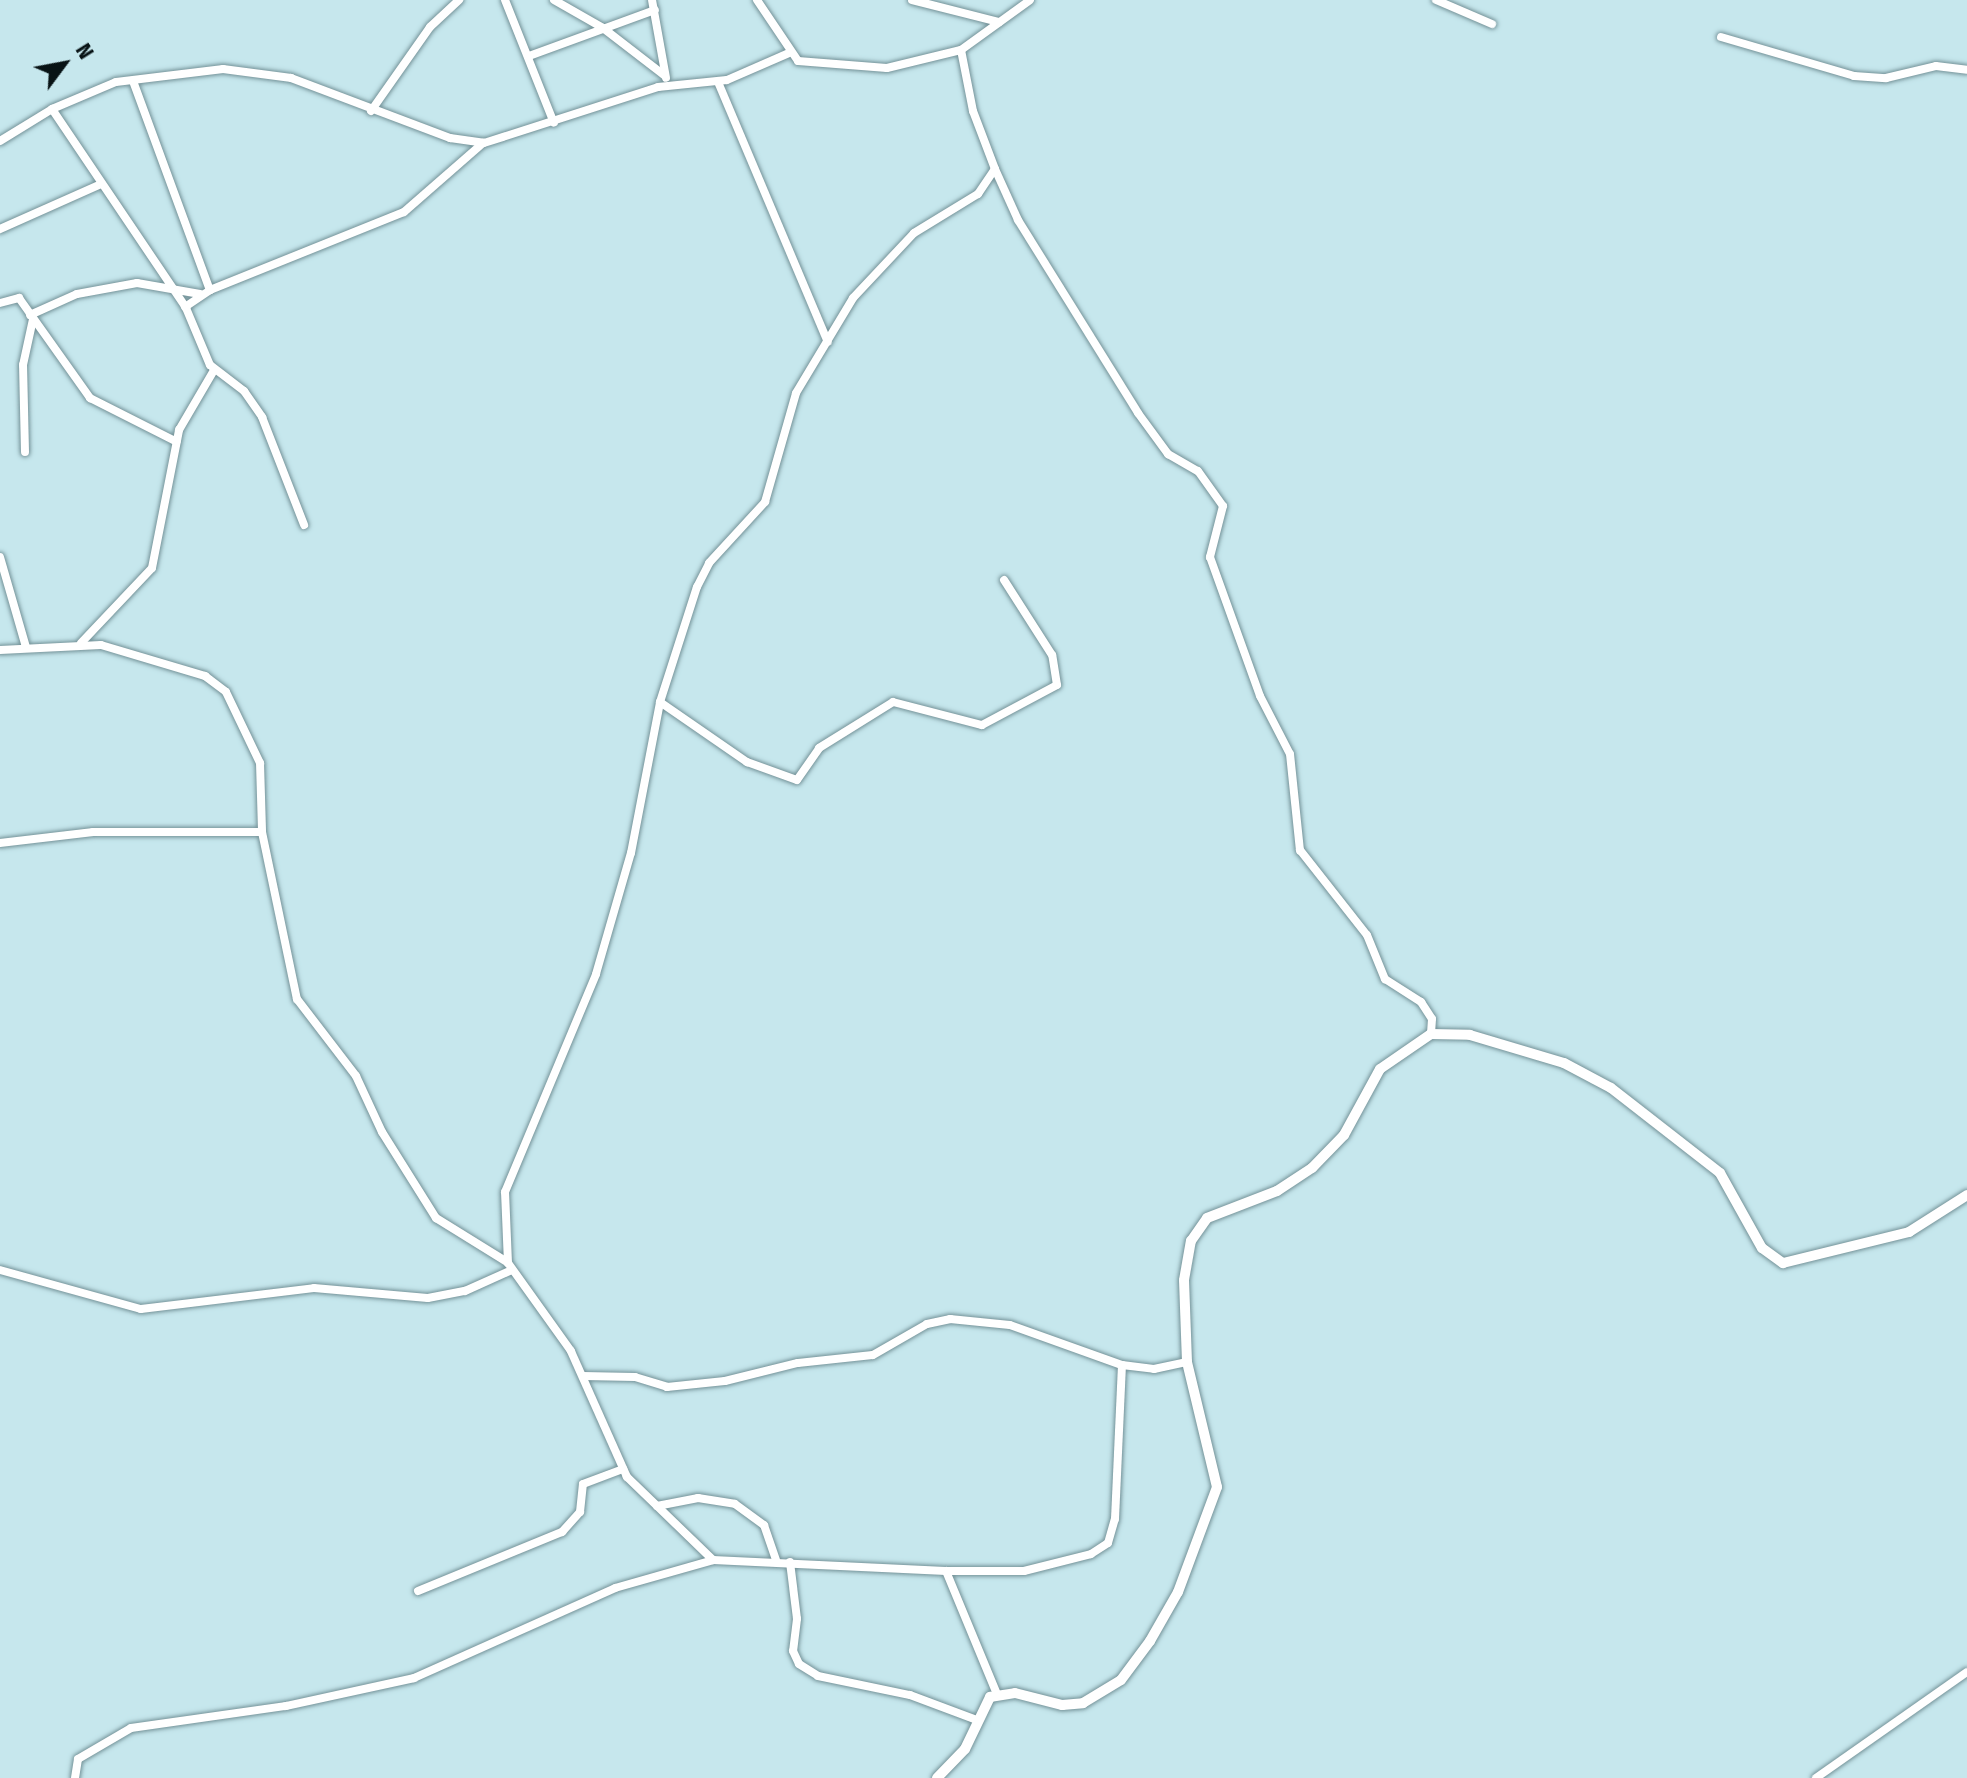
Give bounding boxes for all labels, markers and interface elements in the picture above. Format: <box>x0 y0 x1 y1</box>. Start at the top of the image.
north arrow <box>24 24 104 104</box>
text: N <box>70 38 100 64</box>

